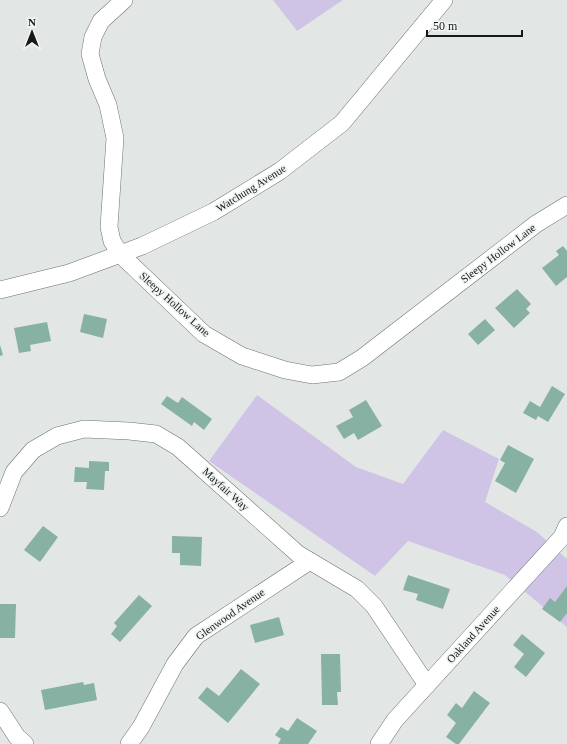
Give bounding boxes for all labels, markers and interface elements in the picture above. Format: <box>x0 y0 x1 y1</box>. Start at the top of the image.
north arrow <box>12 12 52 52</box>
scale bar <box>427 12 522 38</box>
text: N <box>28 16 36 28</box>
text: 50 m <box>433 19 458 33</box>
street label: Watchung Avenue <box>214 162 288 214</box>
street label: Sleepy Hollow Lane <box>458 221 538 285</box>
street label: Sleepy Hollow Lane <box>137 269 213 339</box>
street label: Mayfair Way <box>200 465 252 513</box>
street label: Glenwood Avenue <box>193 586 267 642</box>
street label: Oakland Avenue <box>444 603 502 665</box>

